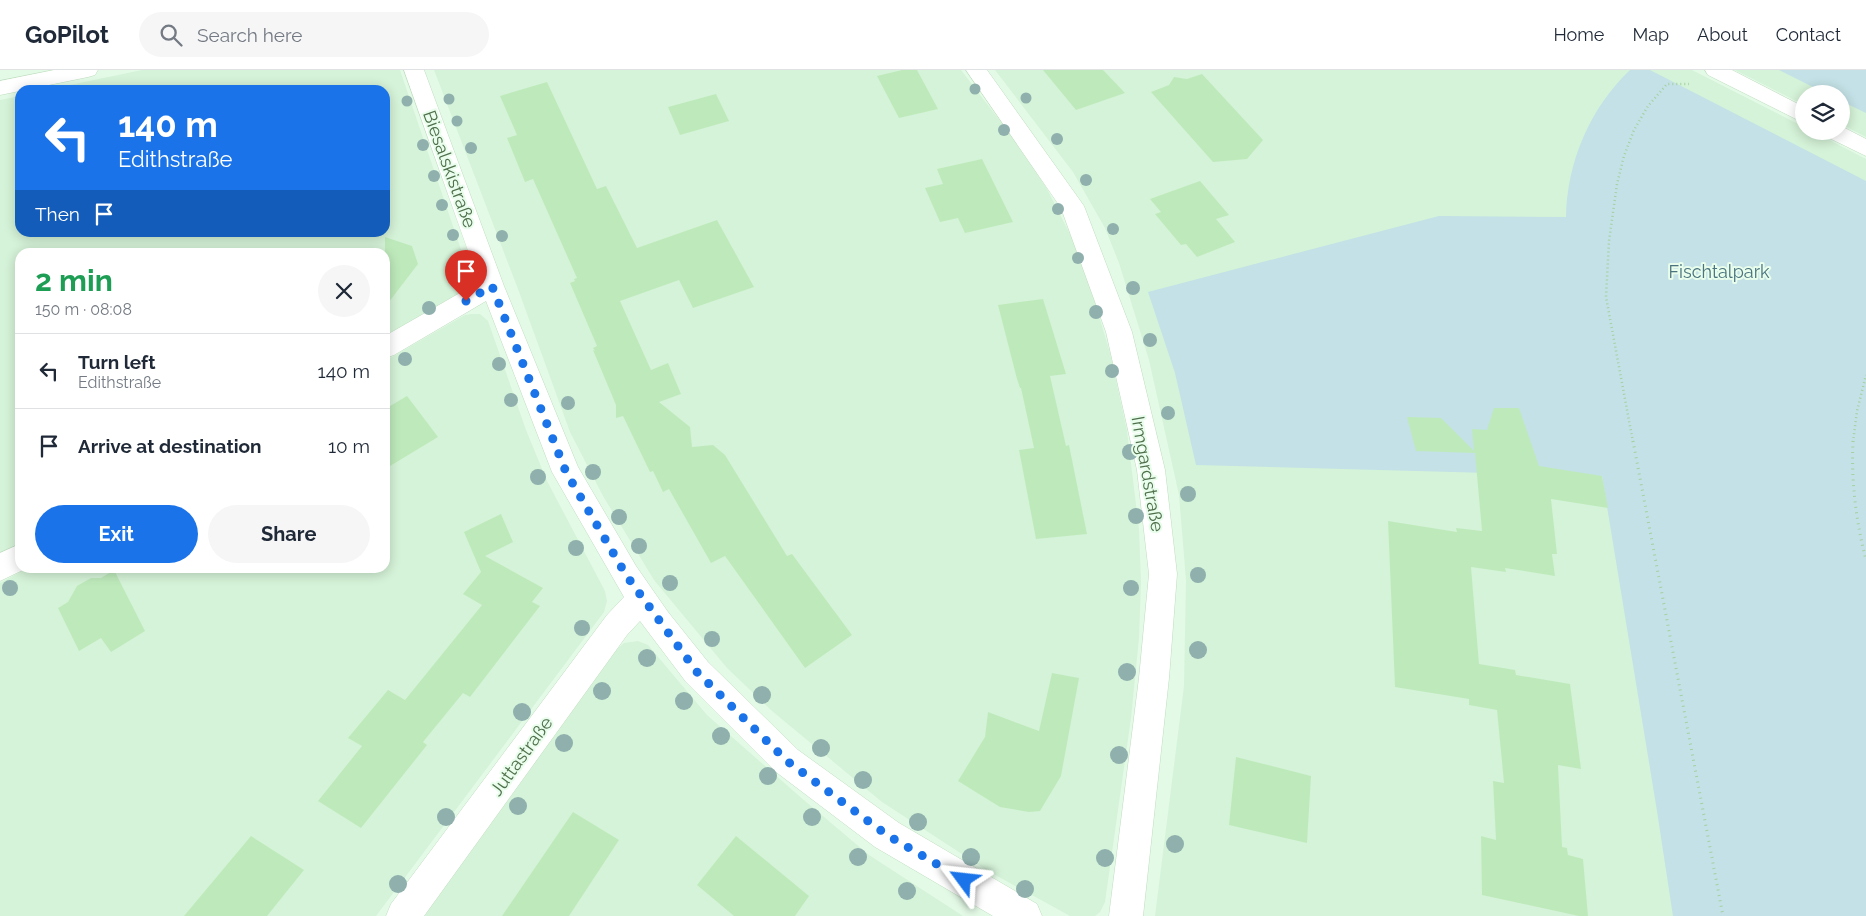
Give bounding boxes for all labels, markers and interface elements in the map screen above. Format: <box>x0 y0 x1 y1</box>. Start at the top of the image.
search box <box>139 12 489 57</box>
text: GoPilot <box>25 20 109 49</box>
icon: search <box>157 21 185 49</box>
text: Search here <box>197 24 303 46</box>
text: Home <box>1553 24 1604 45</box>
text: Map <box>1632 24 1669 45</box>
text: About <box>1697 24 1748 45</box>
text: Contact <box>1776 24 1841 45</box>
map controls <box>1795 85 1850 140</box>
button: layers <box>1795 85 1850 140</box>
text: 140 m <box>118 104 218 145</box>
icon: left <box>35 105 100 170</box>
street label: Biesalskistraße <box>419 107 481 231</box>
text: Edithstraße <box>118 146 232 172</box>
icon: arrive <box>90 200 118 228</box>
text: Then <box>35 203 80 225</box>
pin <box>445 250 487 301</box>
icon: arrive <box>452 257 480 285</box>
park label: Fischtalpark <box>1668 261 1770 282</box>
text: 2 min <box>35 263 113 298</box>
button: close <box>318 265 370 317</box>
text: 150 m · 08:08 <box>35 300 132 319</box>
text: Turn left <box>78 351 155 373</box>
icon: left <box>35 357 63 385</box>
text: 140 m <box>318 360 370 382</box>
text: Edithstraße <box>78 373 161 392</box>
street label: Irmgardstraße <box>1128 415 1169 534</box>
icon: arrive <box>35 432 63 460</box>
text: Arrive at destination <box>78 435 262 457</box>
text: 10 m <box>328 435 370 457</box>
button: Exit <box>35 505 198 563</box>
button: Share <box>208 505 370 563</box>
street label: Juttastraße <box>485 712 557 800</box>
position arrow <box>937 853 989 905</box>

